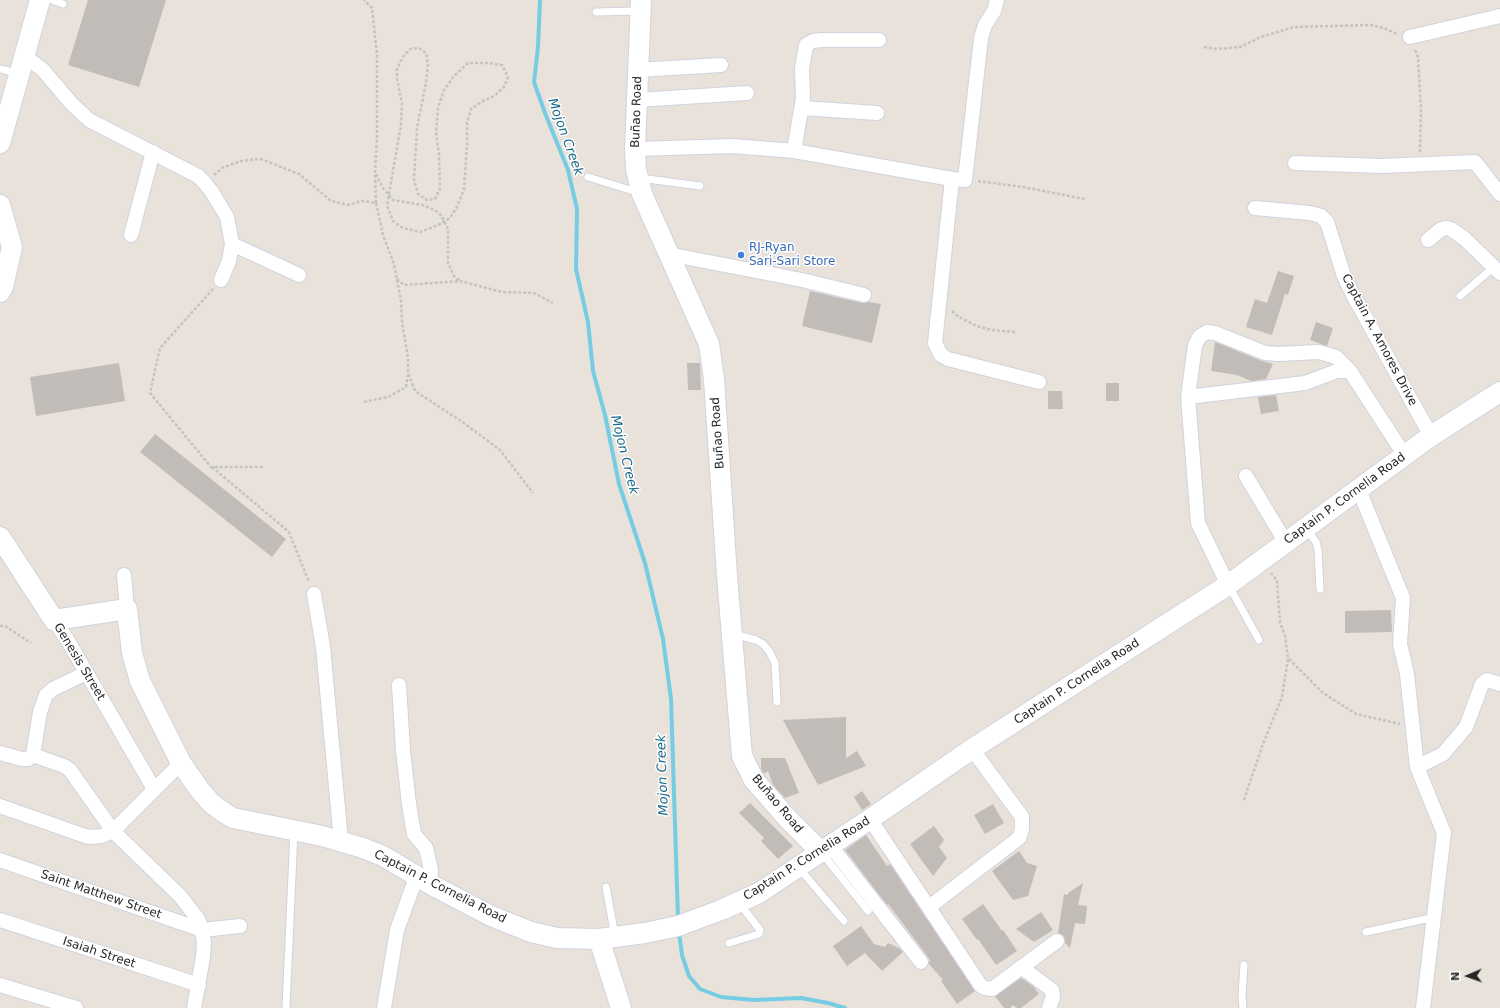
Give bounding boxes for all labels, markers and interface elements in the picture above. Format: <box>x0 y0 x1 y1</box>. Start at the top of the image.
street label: Buñao Road <box>629 76 645 148</box>
water label: Mojon Creek <box>544 96 586 178</box>
place label: RJ-Ryan Sari-Sari Store <box>749 241 835 269</box>
marker: RJ-Ryan Sari-Sari Store <box>736 250 746 260</box>
street label: Captain A. Amores Drive <box>1338 272 1420 408</box>
street label: Buñao Road <box>708 397 728 469</box>
water label: Mojon Creek <box>607 414 641 496</box>
street label: Captain P. Cornelia Road <box>1281 450 1409 548</box>
street label: Genesis Street <box>50 621 108 703</box>
street label: Captain P. Cornelia Road <box>1012 636 1142 728</box>
water label: Mojon Creek <box>654 734 672 816</box>
street label: Buñao Road <box>748 772 806 836</box>
street label: Captain P. Cornelia Road <box>741 814 873 904</box>
street label: Captain P. Cornelia Road <box>371 847 509 927</box>
street label: Saint Matthew Street <box>39 868 163 922</box>
street label: Isaiah Street <box>61 934 137 972</box>
north arrow <box>1448 956 1488 996</box>
text: N <box>1449 972 1462 981</box>

